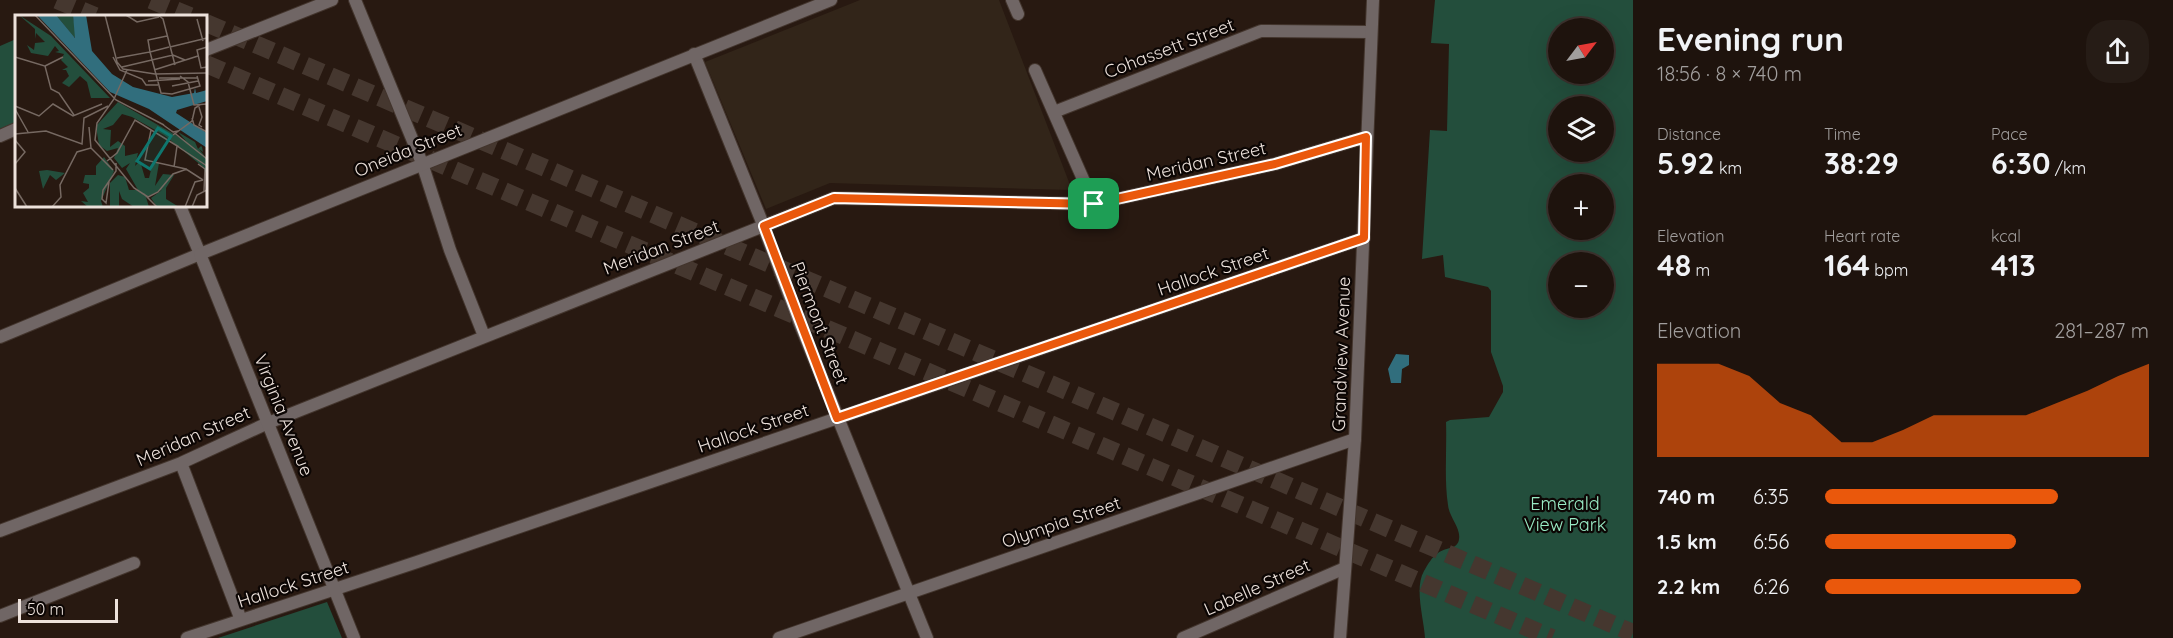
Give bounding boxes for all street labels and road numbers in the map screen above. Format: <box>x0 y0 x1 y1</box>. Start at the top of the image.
street label: Cohassett Street <box>1101 13 1237 83</box>
street label: Oneida Street <box>351 118 465 182</box>
street label: Meridan Street <box>1144 136 1268 186</box>
street label: Meridan Street <box>600 214 722 280</box>
street label: Hallock Street <box>1154 241 1272 301</box>
street label: Piermont Street <box>786 258 854 388</box>
street label: Grandview Avenue <box>1327 276 1355 432</box>
street label: Virginia Avenue <box>249 351 319 479</box>
street label: Hallock Street <box>694 398 812 458</box>
street label: Meridan Street <box>133 401 253 471</box>
street label: Olympia Street <box>999 491 1123 553</box>
street label: Labelle Street <box>1200 553 1314 621</box>
street label: Hallock Street <box>234 555 352 613</box>

